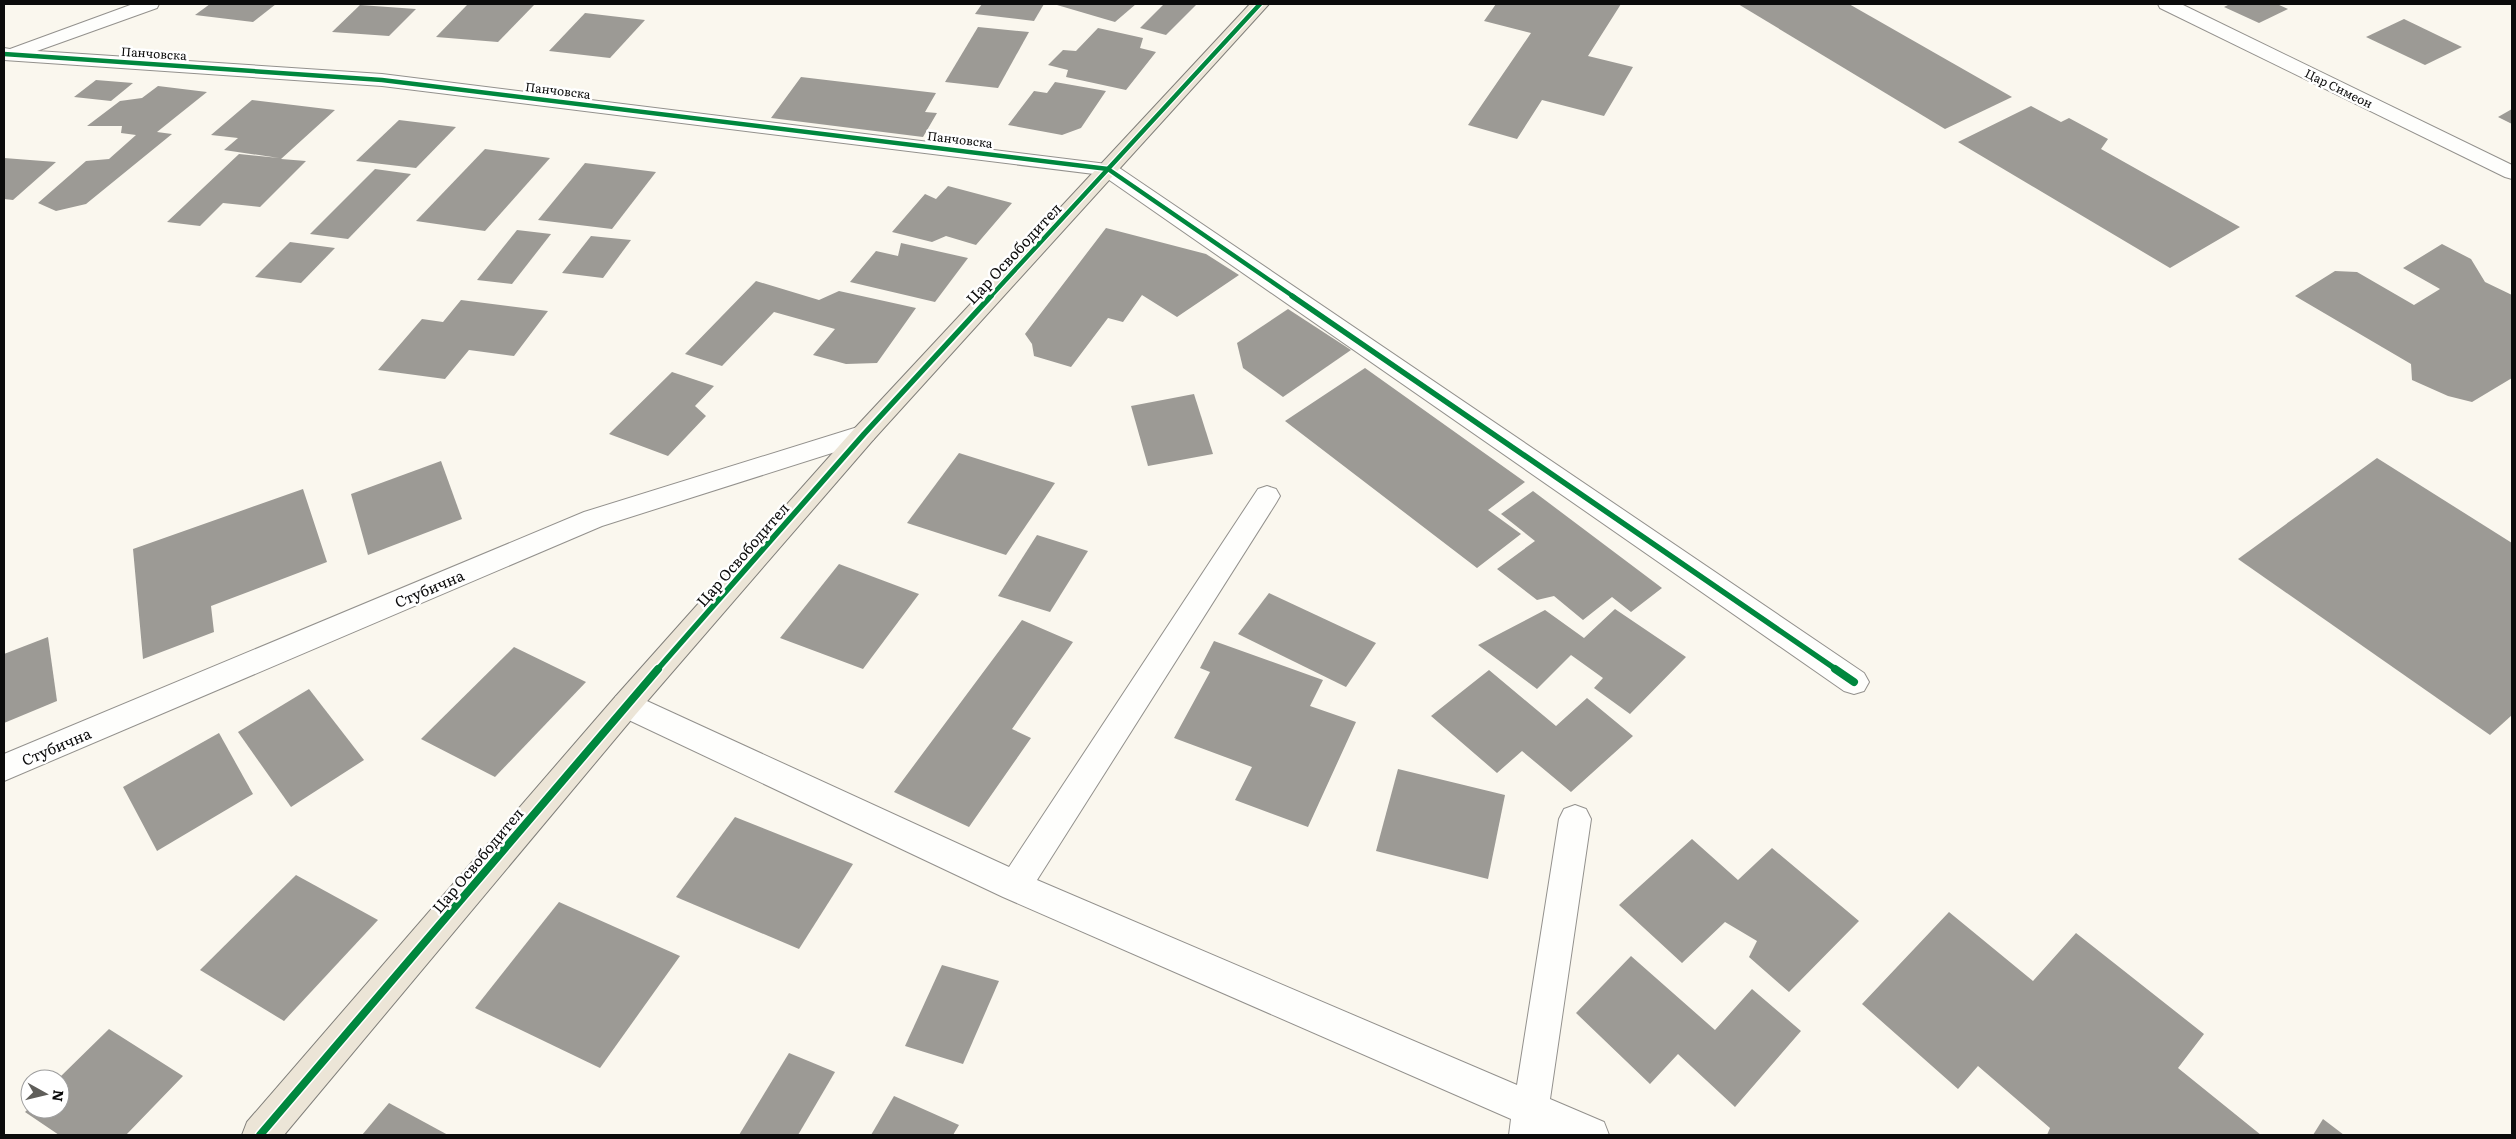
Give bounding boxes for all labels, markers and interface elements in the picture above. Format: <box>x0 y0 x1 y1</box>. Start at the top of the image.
street label: Панчовска <box>121 42 188 64</box>
street label: Цар Симеон <box>2302 64 2376 112</box>
street label: Панчовска <box>524 77 592 103</box>
street label: Панчовска <box>926 126 994 152</box>
street label: Цар Освободител <box>960 197 1066 309</box>
street label: Цар Освободител <box>690 497 794 611</box>
street label: Стубична <box>391 563 468 613</box>
street label: Стубична <box>18 721 95 771</box>
street label: Цар Освободител <box>426 802 528 918</box>
north arrow <box>20 1069 70 1119</box>
text: N <box>48 1089 70 1103</box>

